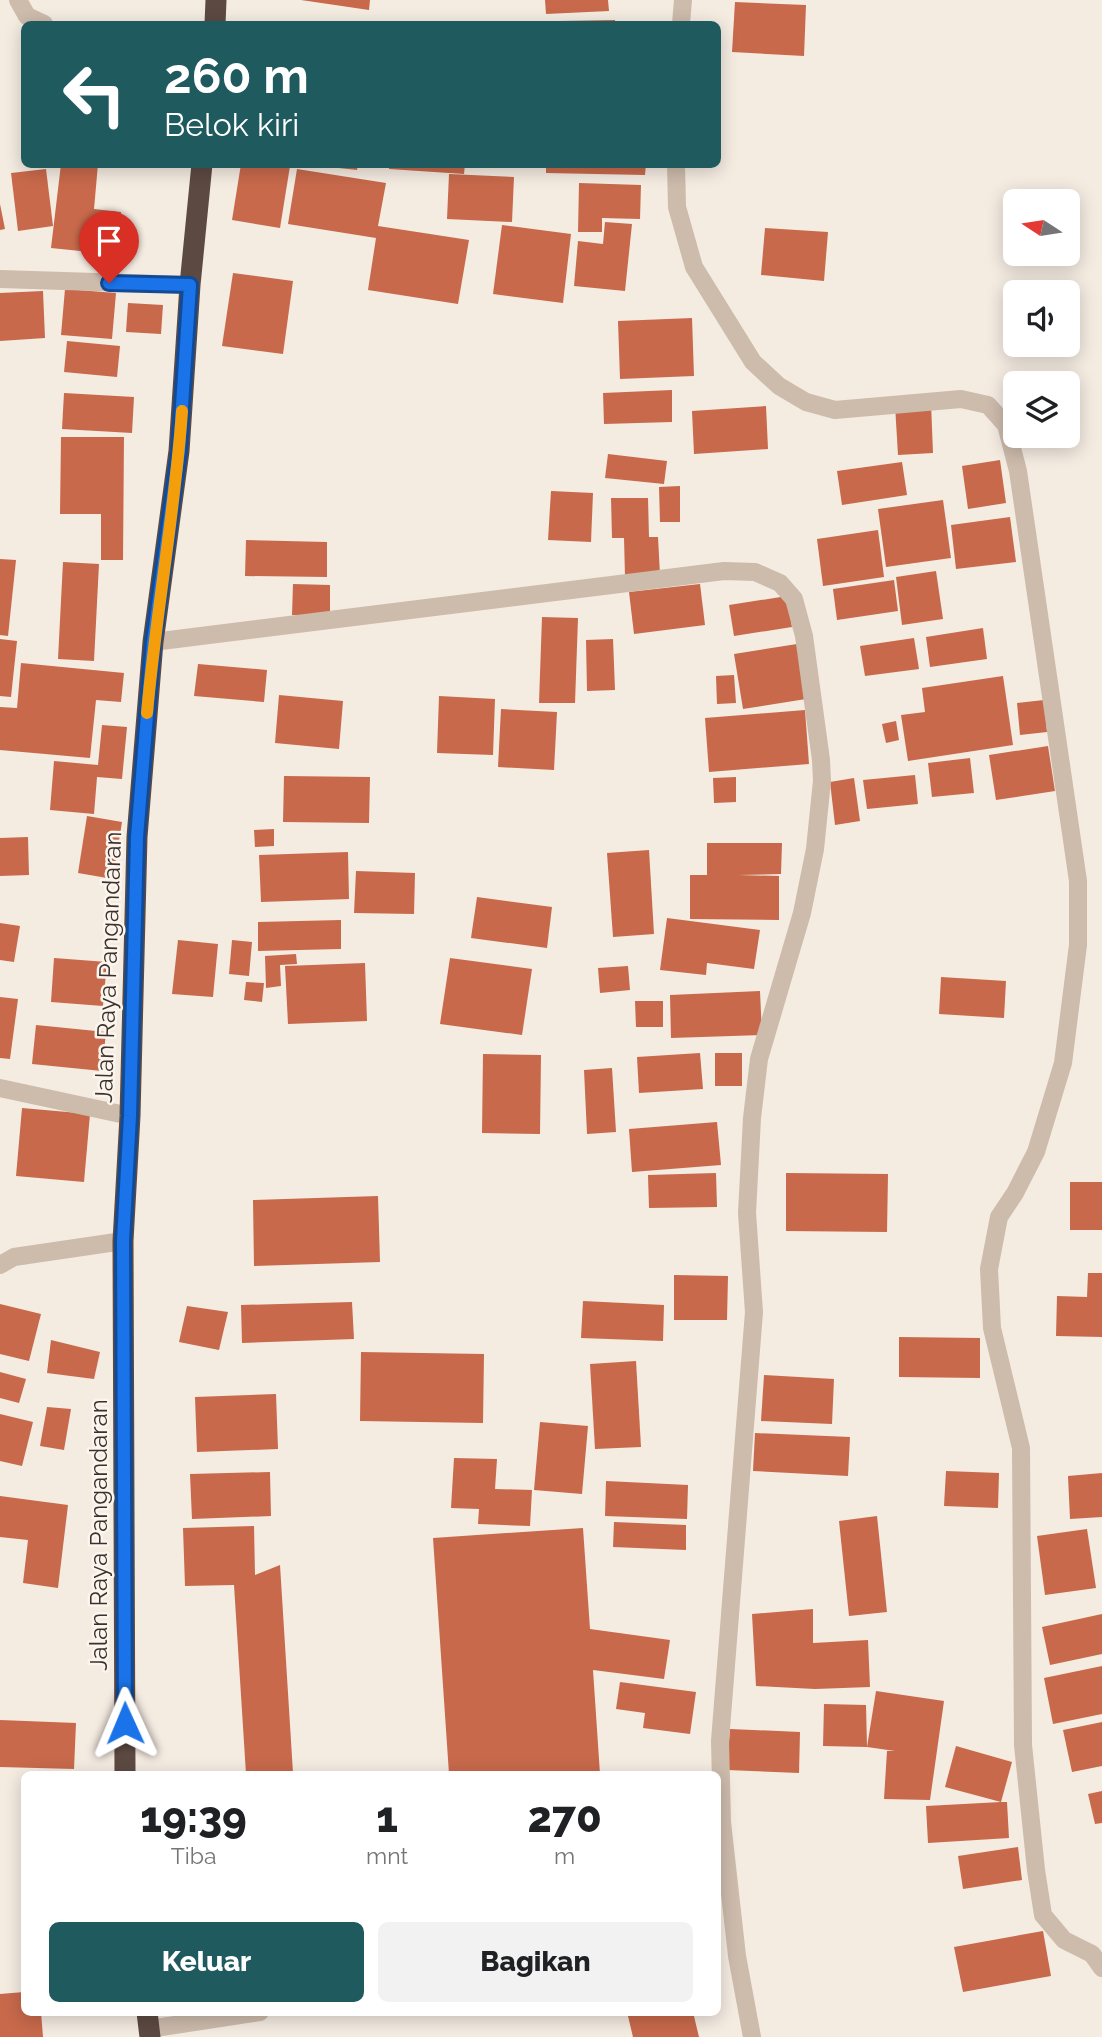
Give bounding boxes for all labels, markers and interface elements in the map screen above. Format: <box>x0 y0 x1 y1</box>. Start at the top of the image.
text: 260 m <box>164 47 309 104</box>
icon: left <box>49 49 140 140</box>
text: Belok kiri <box>164 106 299 143</box>
north arrow <box>1003 189 1080 266</box>
map controls <box>1003 189 1080 448</box>
pin <box>79 211 139 283</box>
icon: arrive <box>90 222 128 260</box>
button: sound <box>1003 280 1080 357</box>
button: layers <box>1003 371 1080 448</box>
street label: Jalan Raya Pangandaran <box>89 831 127 1103</box>
street label: Jalan Raya Pangandaran <box>84 1399 113 1671</box>
position arrow <box>88 1686 162 1760</box>
text: 19:39 <box>140 1793 247 1842</box>
text: 1 <box>376 1793 398 1842</box>
text: 270 <box>527 1793 602 1842</box>
text: Tiba <box>171 1842 216 1869</box>
text: mnt <box>366 1842 408 1869</box>
text: m <box>554 1842 575 1869</box>
button: Keluar <box>49 1922 364 2002</box>
button: Bagikan <box>378 1922 693 2002</box>

